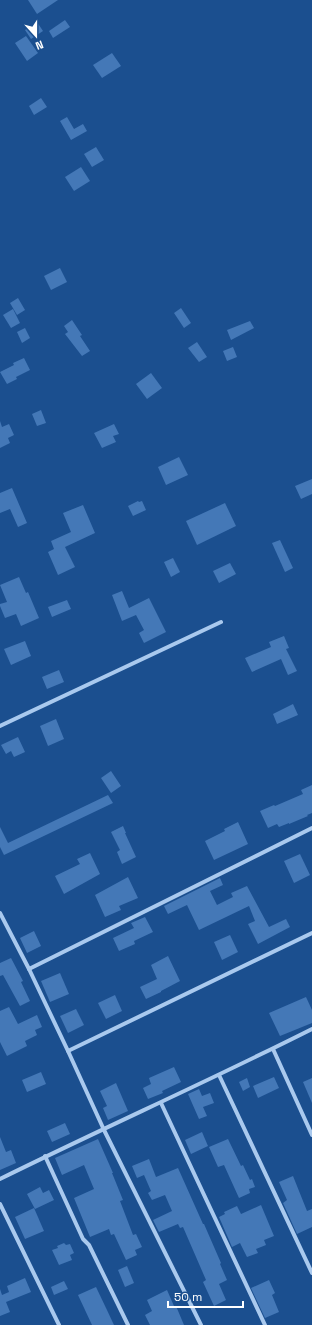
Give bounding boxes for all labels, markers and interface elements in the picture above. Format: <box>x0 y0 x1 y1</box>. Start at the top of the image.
north arrow <box>16 16 56 56</box>
text: N <box>34 37 46 53</box>
scale bar <box>168 1283 243 1309</box>
text: 50 m <box>174 1289 202 1305</box>

